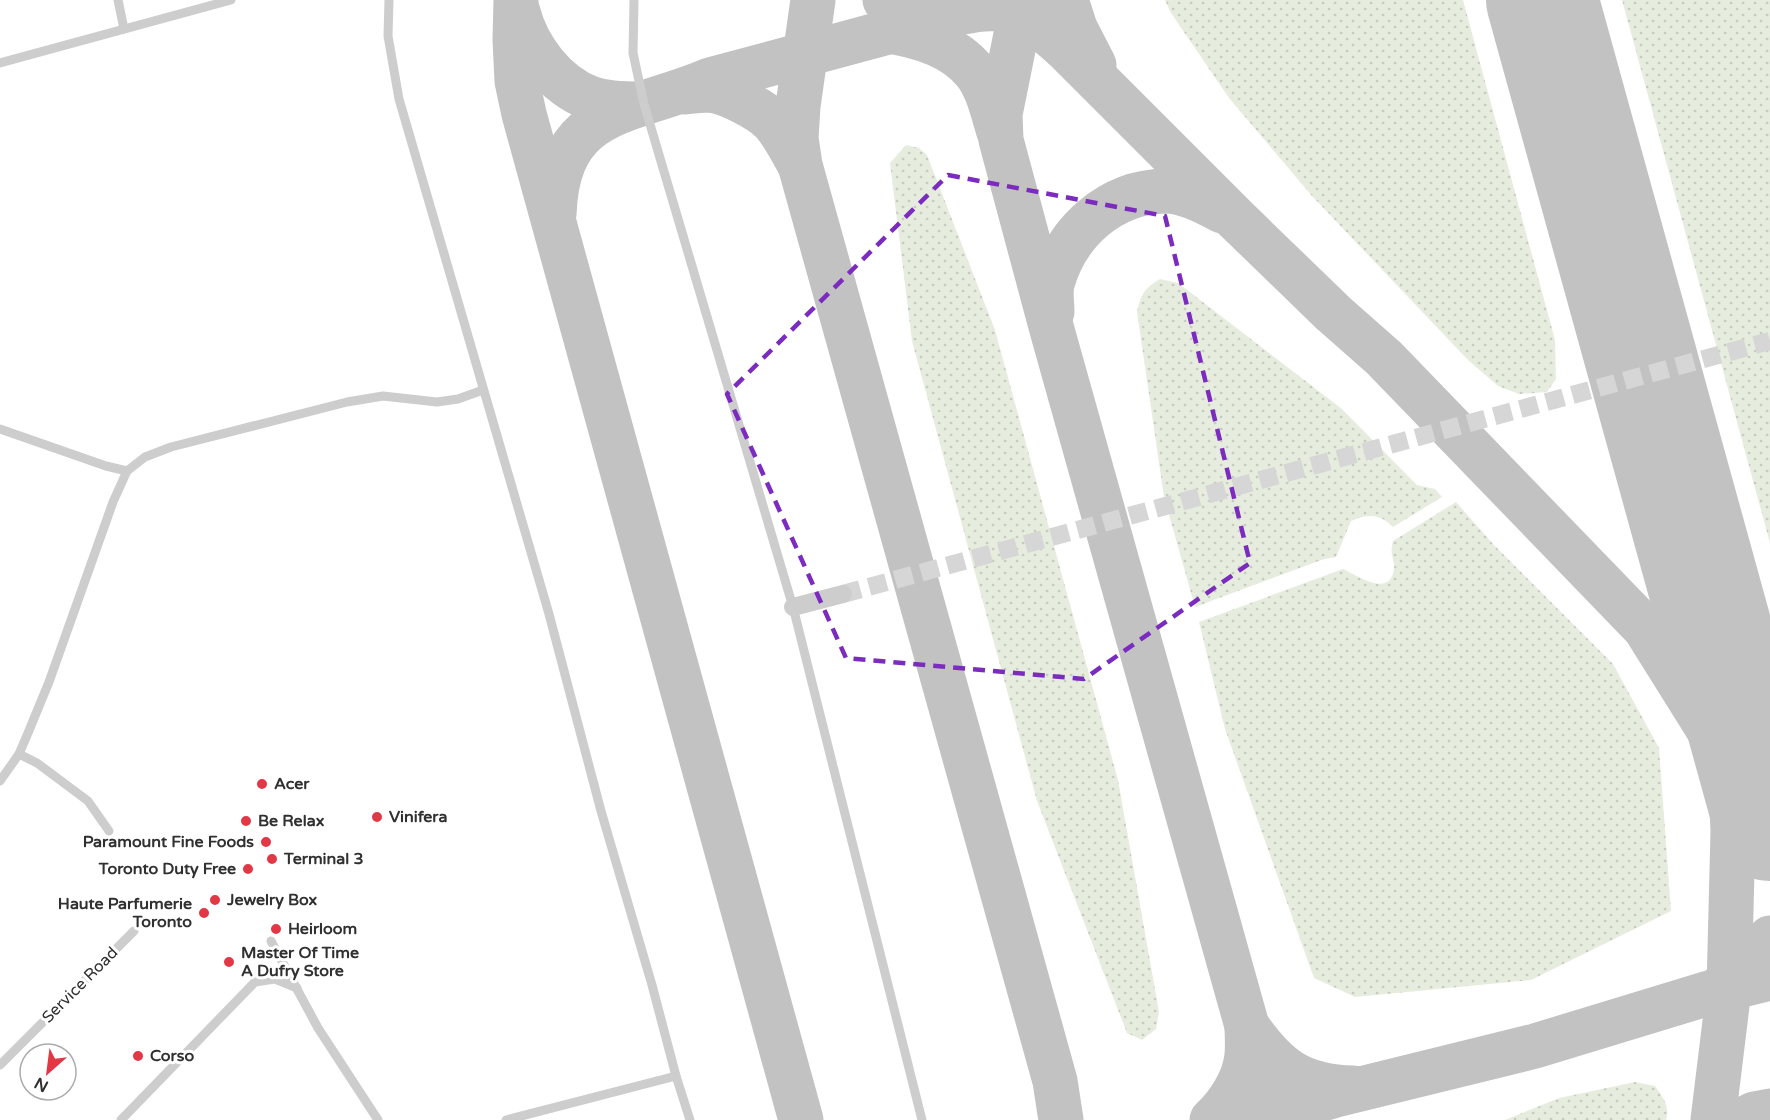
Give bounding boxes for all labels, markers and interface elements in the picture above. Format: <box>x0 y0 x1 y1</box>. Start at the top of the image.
place label: Acer <box>274 774 310 794</box>
marker: Acer <box>255 777 269 791</box>
place label: Vinifera <box>389 807 447 827</box>
marker: Vinifera <box>370 810 384 824</box>
place label: Be Relax <box>258 811 325 831</box>
marker: Be Relax <box>239 814 253 828</box>
place label: Paramount Fine Foods <box>83 832 254 852</box>
marker: Paramount Fine Foods <box>259 835 273 849</box>
place label: Terminal 3 <box>283 849 364 869</box>
marker: Terminal 3 <box>265 852 279 866</box>
place label: Toronto Duty Free <box>98 859 236 879</box>
marker: Toronto Duty Free <box>241 862 255 876</box>
place label: Jewelry Box <box>226 890 317 910</box>
marker: Jewelry Box <box>208 893 222 907</box>
place label: Haute Parfumerie Toronto <box>58 894 192 932</box>
marker: Haute Parfumerie Toronto <box>197 906 211 920</box>
place label: Heirloom <box>288 919 357 939</box>
marker: Heirloom <box>269 922 283 936</box>
street label: Service Road <box>38 943 122 1027</box>
place label: Master Of Time A Dufry Store <box>241 943 359 981</box>
marker: Master Of Time A Dufry Store <box>222 955 236 969</box>
north arrow <box>18 1042 78 1102</box>
place label: Corso <box>150 1046 194 1066</box>
marker: Corso <box>131 1049 145 1063</box>
text: N <box>31 1073 52 1096</box>

